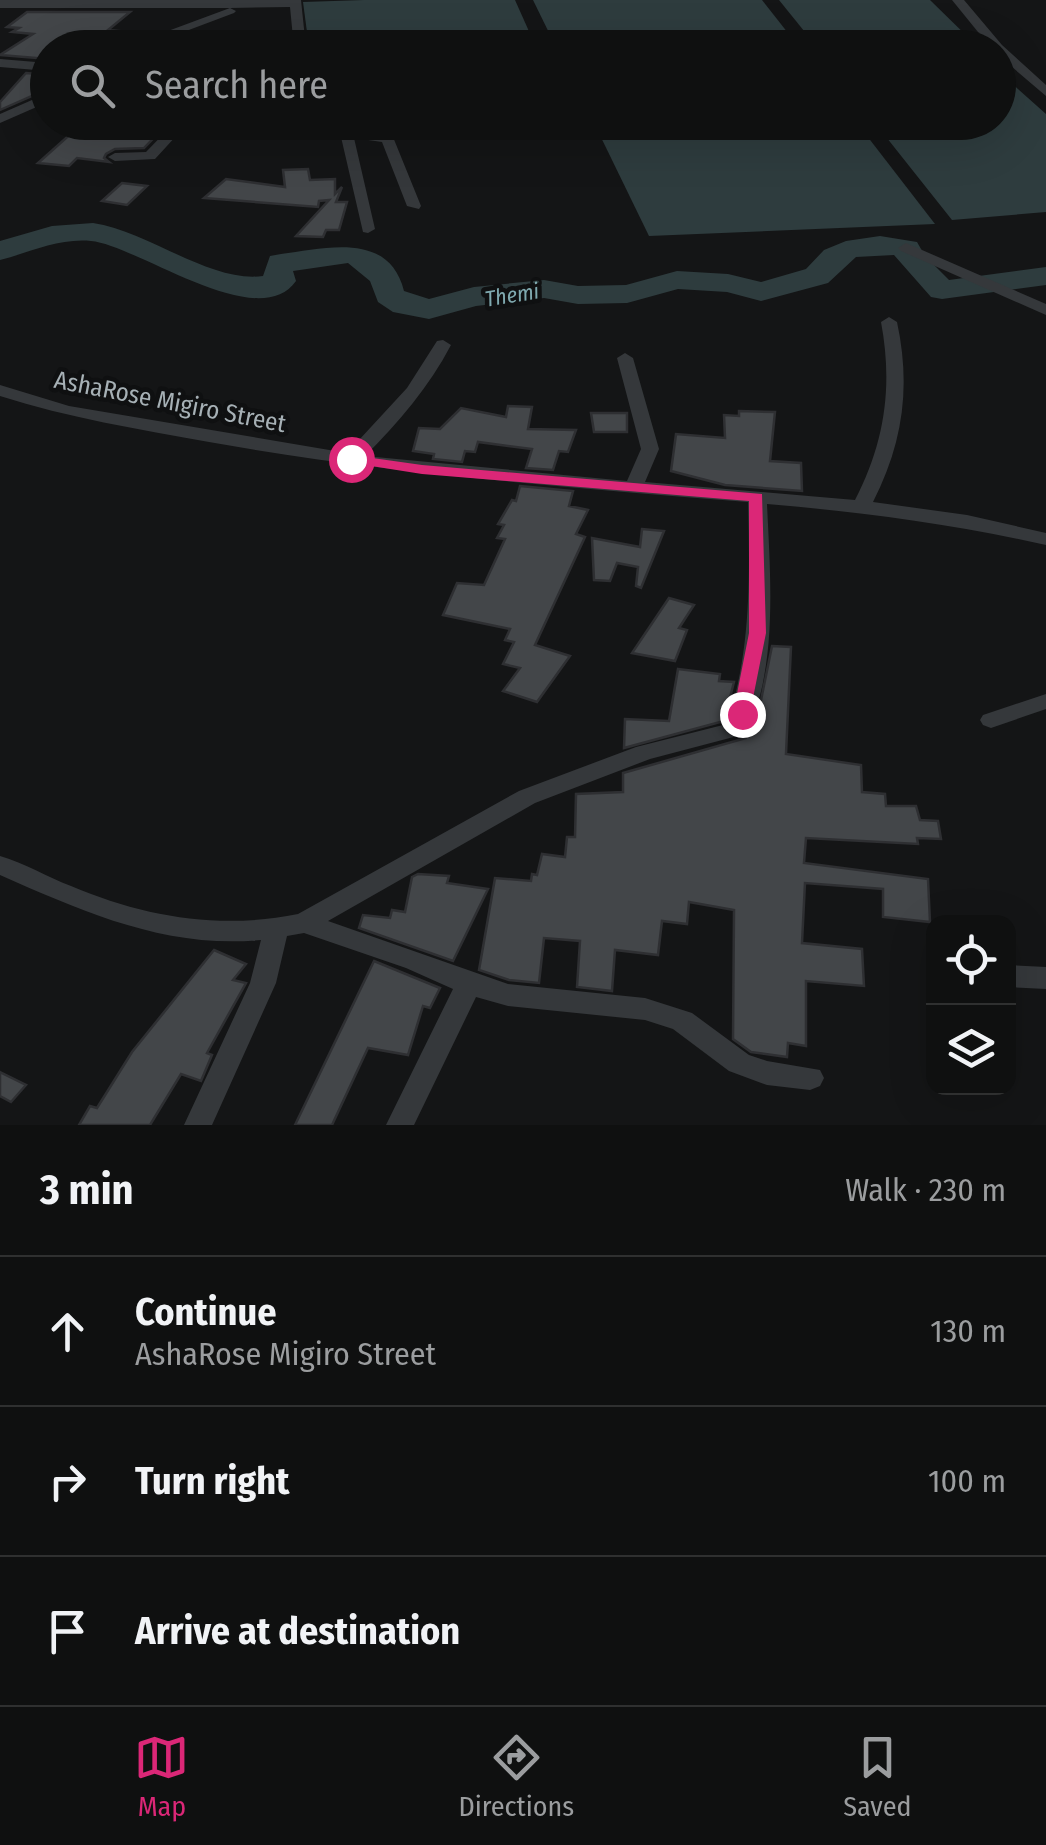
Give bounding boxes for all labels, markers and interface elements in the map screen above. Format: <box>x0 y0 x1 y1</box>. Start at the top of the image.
search box <box>30 30 1016 140</box>
icon: search <box>65 58 120 113</box>
text: Search here <box>145 62 328 108</box>
water label: Themi <box>483 277 541 313</box>
street label: AshaRose Migiro Street <box>52 365 289 439</box>
route start <box>329 437 375 483</box>
route end <box>720 692 766 738</box>
map controls <box>926 915 1016 1095</box>
button: locate <box>926 915 1016 1005</box>
button: layers <box>926 1005 1016 1095</box>
text: 3 min <box>40 1165 134 1215</box>
text: Walk · 230 m <box>845 1171 1006 1209</box>
text: Continue <box>135 1289 276 1335</box>
icon: ahead <box>40 1304 95 1359</box>
text: 130 m <box>930 1312 1006 1350</box>
text: AshaRose Migiro Street <box>135 1335 436 1373</box>
icon: right <box>40 1454 95 1509</box>
text: Turn right <box>135 1458 289 1504</box>
text: 100 m <box>928 1462 1006 1500</box>
icon: arrive <box>40 1604 95 1659</box>
text: Arrive at destination <box>135 1608 460 1654</box>
tab: Map <box>134 1730 189 1823</box>
tab: Directions <box>458 1730 574 1823</box>
tab: Saved <box>843 1730 912 1823</box>

